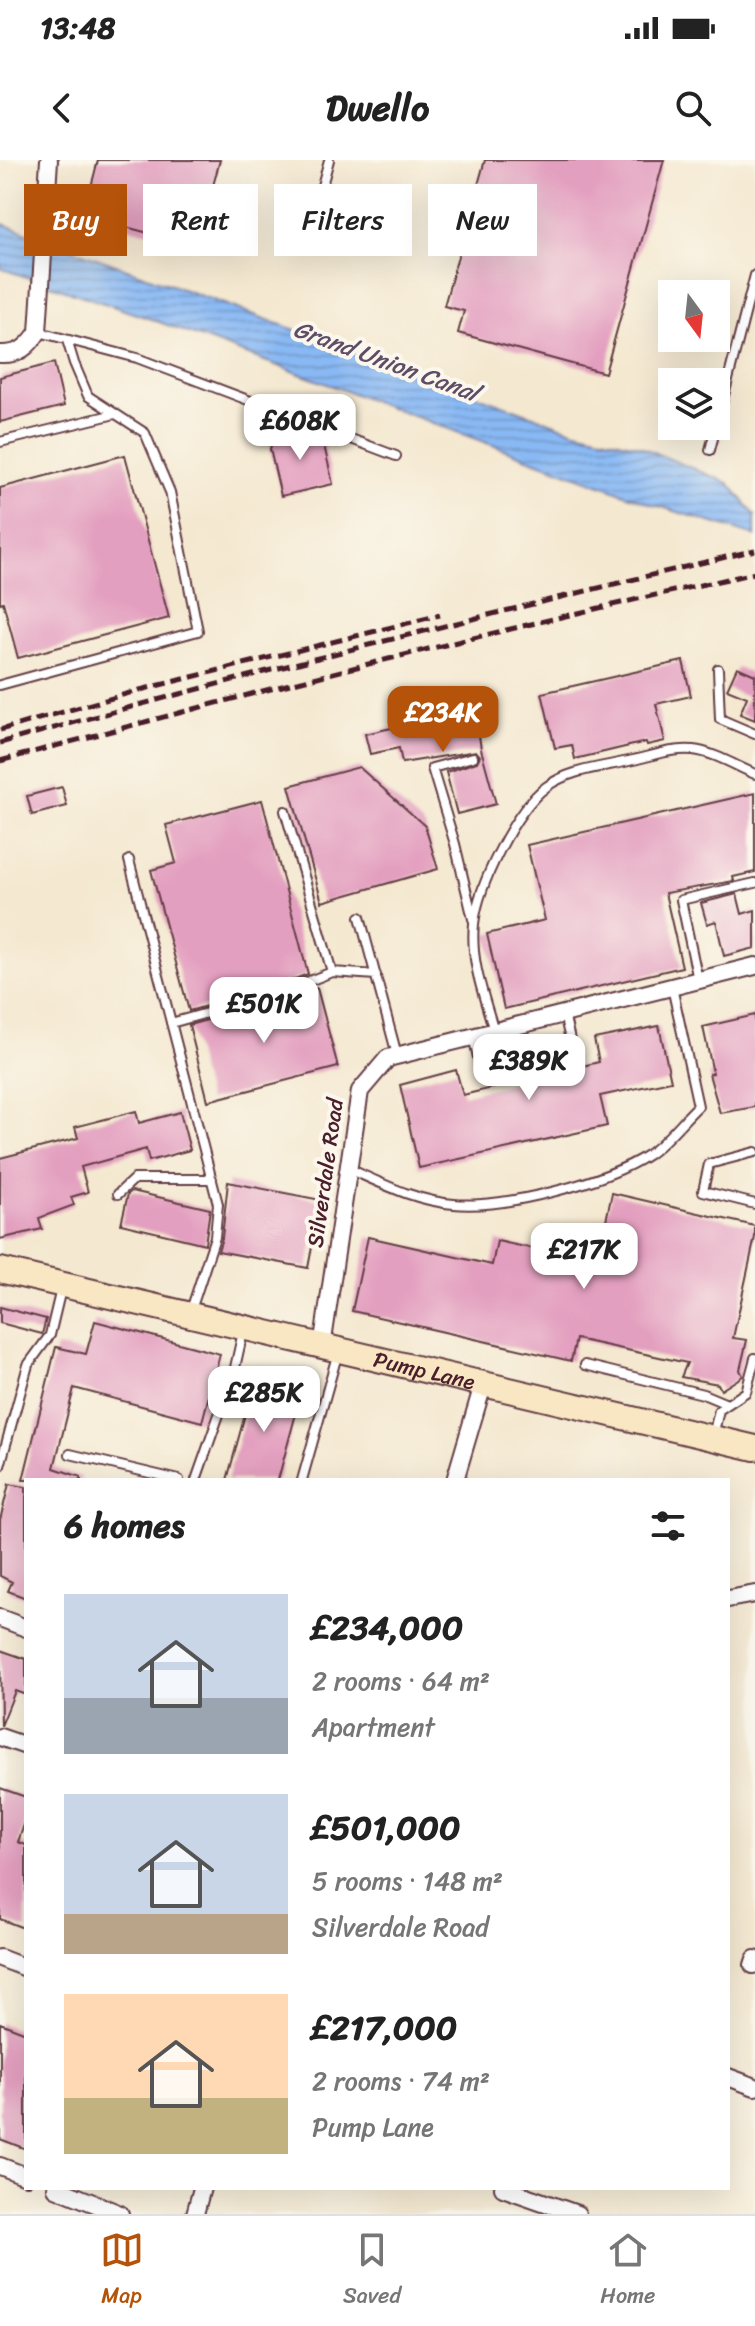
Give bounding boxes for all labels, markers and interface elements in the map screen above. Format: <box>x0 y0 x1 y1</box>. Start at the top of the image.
text: 13:48 <box>40 1 115 55</box>
text: Dwello <box>326 76 429 140</box>
icon: back <box>40 86 84 130</box>
icon: search <box>671 86 715 130</box>
chip: Buy <box>24 184 127 256</box>
chip: Rent <box>143 184 258 256</box>
chip: Filters <box>274 184 412 256</box>
chip: New <box>428 184 537 256</box>
north arrow <box>658 280 730 352</box>
map controls <box>658 280 730 440</box>
water label: Grand Union Canal <box>288 308 489 416</box>
button: layers <box>658 368 730 440</box>
pin: £608K <box>244 394 356 462</box>
text: £608K <box>262 397 338 443</box>
pin: £234K <box>387 686 499 754</box>
text: £234K <box>405 689 481 735</box>
pin: £501K <box>208 977 320 1045</box>
text: £501K <box>227 980 301 1026</box>
pin: £389K <box>473 1034 585 1102</box>
text: £389K <box>491 1037 567 1083</box>
street label: Silverdale Road <box>295 1095 355 1250</box>
pin: £217K <box>528 1223 640 1291</box>
text: £217K <box>549 1226 619 1272</box>
street label: Pump Lane <box>370 1339 479 1401</box>
pin: £285K <box>208 1366 320 1434</box>
text: £285K <box>226 1369 302 1415</box>
text: 6 homes <box>64 1496 185 1556</box>
icon: filters <box>646 1504 690 1548</box>
text: £234,000 <box>312 1598 463 1658</box>
icon: home <box>128 1626 224 1722</box>
text: 2 rooms · 64 m² <box>312 1658 490 1704</box>
text: Apartment <box>312 1704 435 1750</box>
text: £501,000 <box>312 1798 460 1858</box>
icon: home <box>128 1826 224 1922</box>
text: 5 rooms · 148 m² <box>312 1858 503 1904</box>
text: Silverdale Road <box>312 1904 489 1950</box>
text: £217,000 <box>312 1998 457 2058</box>
icon: home <box>128 2026 224 2122</box>
text: 2 rooms · 74 m² <box>312 2058 490 2104</box>
text: Pump Lane <box>312 2104 434 2150</box>
tab: Map <box>100 2228 144 2315</box>
tab: Saved <box>343 2228 401 2315</box>
tab: Home <box>600 2228 655 2315</box>

